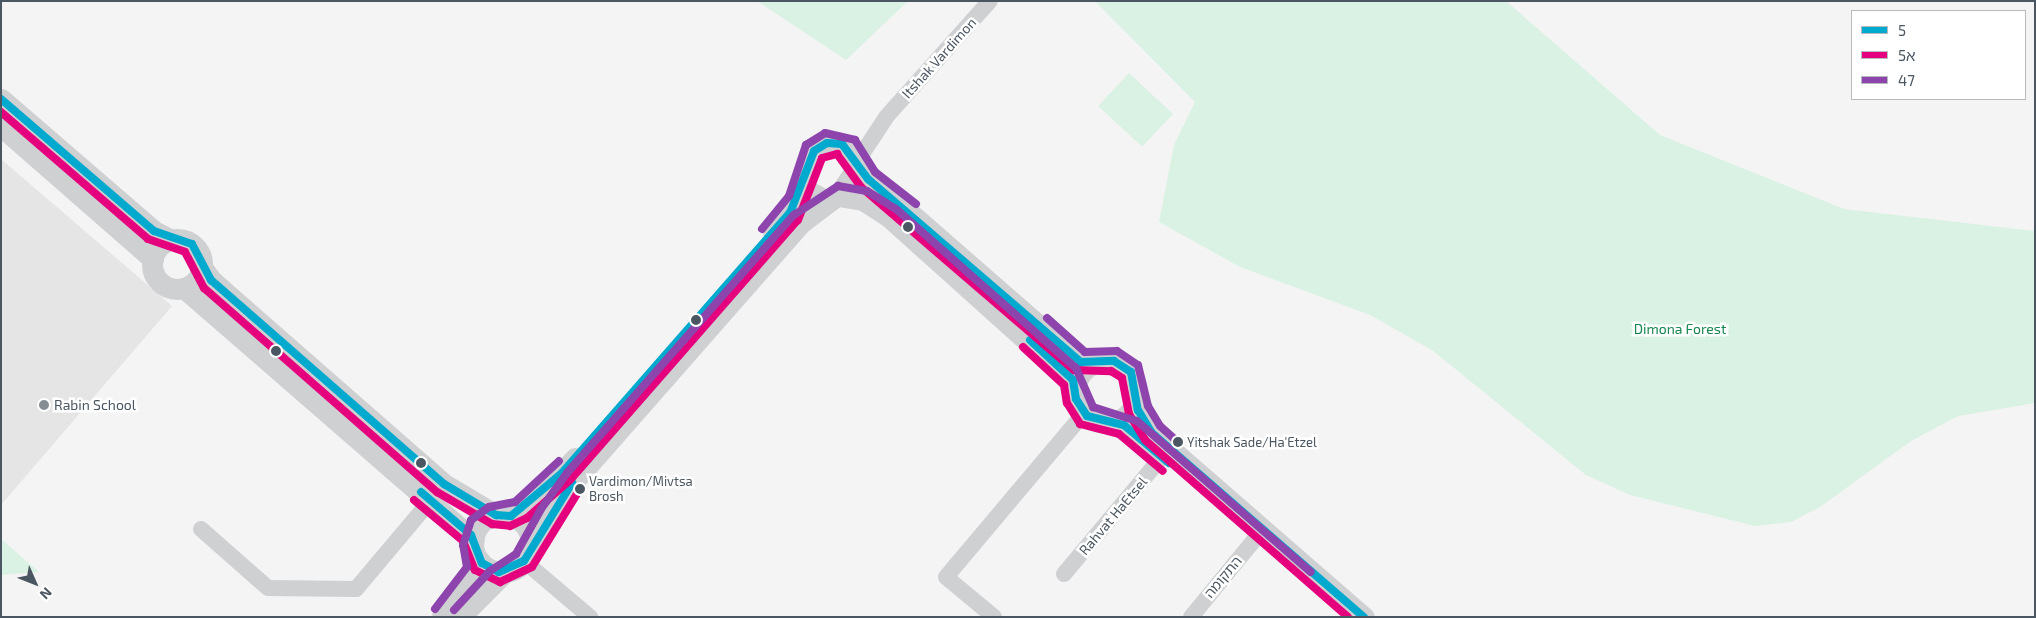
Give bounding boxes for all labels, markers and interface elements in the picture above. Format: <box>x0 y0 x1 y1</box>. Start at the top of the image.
legend <box>1851 10 2026 100</box>
street label: Itshak Vardimon <box>898 14 980 102</box>
text: 5 <box>1898 21 1906 39</box>
text: 5א <box>1898 46 1916 64</box>
text: 47 <box>1898 71 1915 89</box>
unlabelled marker <box>903 222 913 232</box>
unlabelled marker <box>691 315 701 325</box>
park label: Dimona Forest <box>1634 321 1726 337</box>
unlabelled marker <box>271 346 281 356</box>
place label: Rabin School <box>54 397 136 413</box>
marker: Rabin School <box>38 399 50 411</box>
place label: Yitshak Sade/Ha'Etzel <box>1187 434 1317 450</box>
marker: Yitshak Sade/Ha'Etzel <box>1173 437 1183 447</box>
unlabelled marker <box>416 458 426 468</box>
street label: Rahvat HaEtsel <box>1075 473 1151 559</box>
place label: Vardimon/Mivtsa Brosh <box>589 474 693 505</box>
marker: Vardimon/Mivtsa Brosh <box>575 484 585 494</box>
street label: התקומה <box>1201 553 1245 601</box>
north arrow <box>10 558 60 608</box>
text: N <box>37 584 56 603</box>

